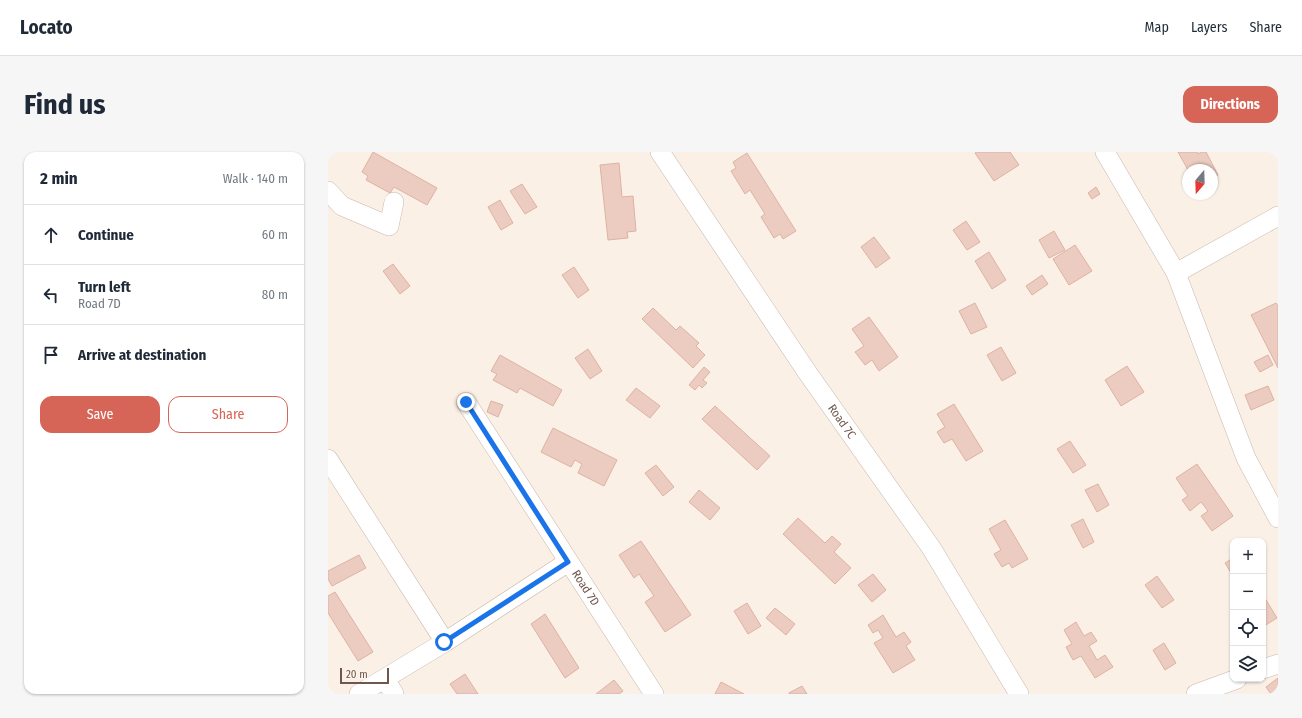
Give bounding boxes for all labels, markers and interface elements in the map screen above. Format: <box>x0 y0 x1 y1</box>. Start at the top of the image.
text: Locato <box>20 16 73 39</box>
text: Map <box>1145 19 1169 36</box>
text: Layers <box>1191 19 1227 36</box>
text: Share <box>1249 19 1282 36</box>
button: Directions <box>1183 86 1278 123</box>
text: Find us <box>24 88 106 121</box>
north arrow <box>1182 164 1218 200</box>
text: 2 min <box>40 168 78 189</box>
text: Walk · 140 m <box>223 171 288 186</box>
icon: ahead <box>40 224 62 246</box>
text: Continue <box>78 226 134 244</box>
text: 60 m <box>262 227 288 242</box>
text: Turn left <box>78 278 131 296</box>
icon: left <box>40 284 62 306</box>
text: 80 m <box>262 287 288 302</box>
text: Road 7D <box>78 296 121 311</box>
icon: arrive <box>40 344 62 366</box>
text: Arrive at destination <box>78 346 206 364</box>
route end <box>457 393 475 411</box>
button: Save <box>40 396 160 433</box>
button: Share <box>168 396 288 433</box>
street label: Road 7C <box>825 402 859 441</box>
map controls <box>1230 538 1266 682</box>
button: + <box>1230 538 1266 574</box>
street label: Road 7D <box>569 567 602 608</box>
button: − <box>1230 574 1266 610</box>
button: locate <box>1230 610 1266 646</box>
route start <box>435 633 453 651</box>
button: layers <box>1230 646 1266 682</box>
scale bar <box>340 666 389 685</box>
text: 20 m <box>346 668 368 681</box>

